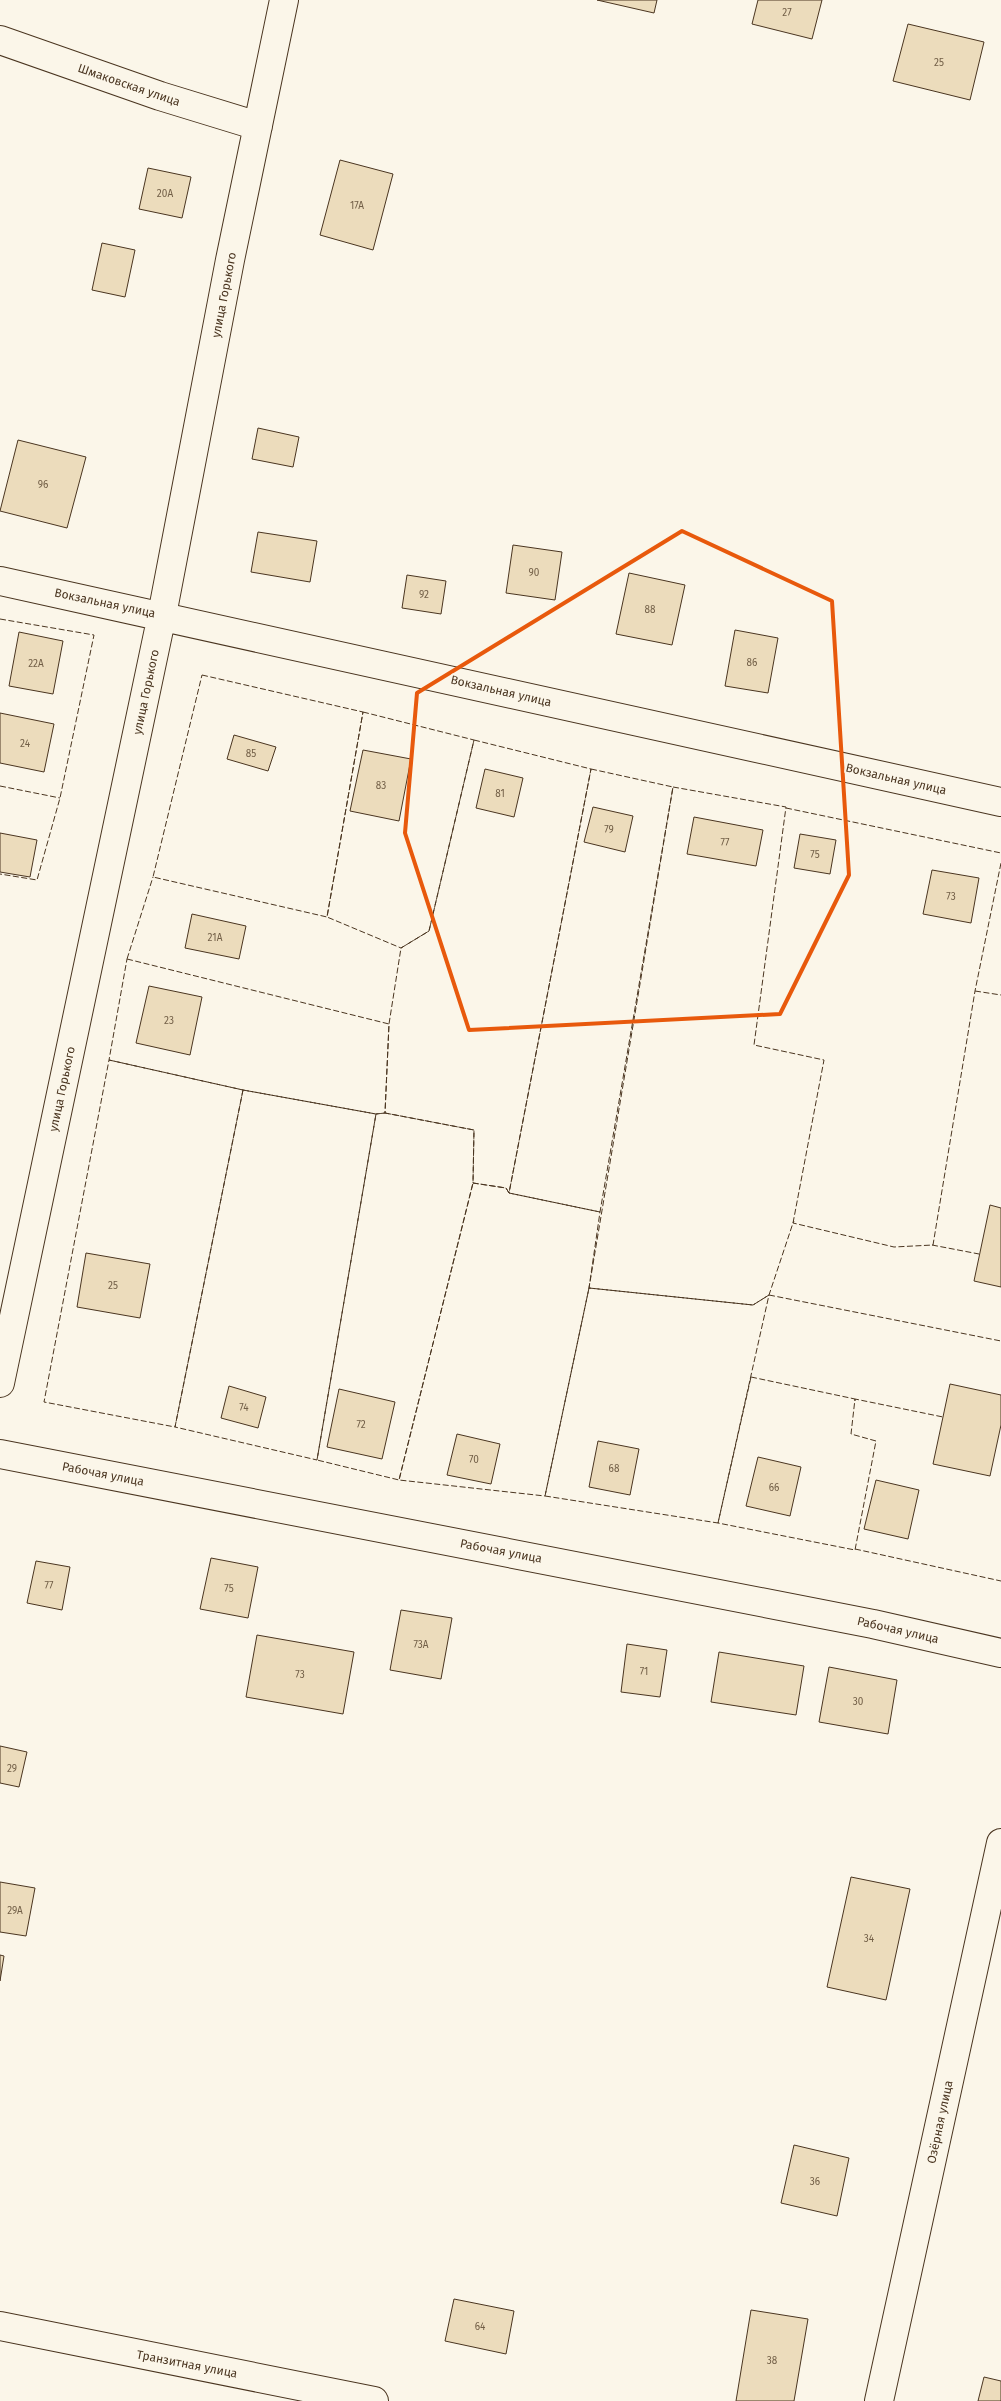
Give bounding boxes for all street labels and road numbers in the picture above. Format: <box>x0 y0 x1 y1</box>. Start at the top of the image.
street label: Шмаковская улица <box>76 61 182 109</box>
street label: улица Горького <box>209 251 239 339</box>
street label: Вокзальная улица <box>53 585 157 621</box>
street label: улица Горького <box>130 648 162 736</box>
street label: Вокзальная улица <box>449 673 553 709</box>
street label: Вокзальная улица <box>844 761 948 797</box>
street label: улица Горького <box>46 1045 78 1133</box>
street label: Рабочая улица <box>61 1459 145 1489</box>
street label: Рабочая улица <box>459 1536 543 1566</box>
street label: Рабочая улица <box>856 1614 940 1646</box>
street label: Озёрная улица <box>924 2079 956 2165</box>
street label: Транзитная улица <box>135 2347 239 2381</box>

